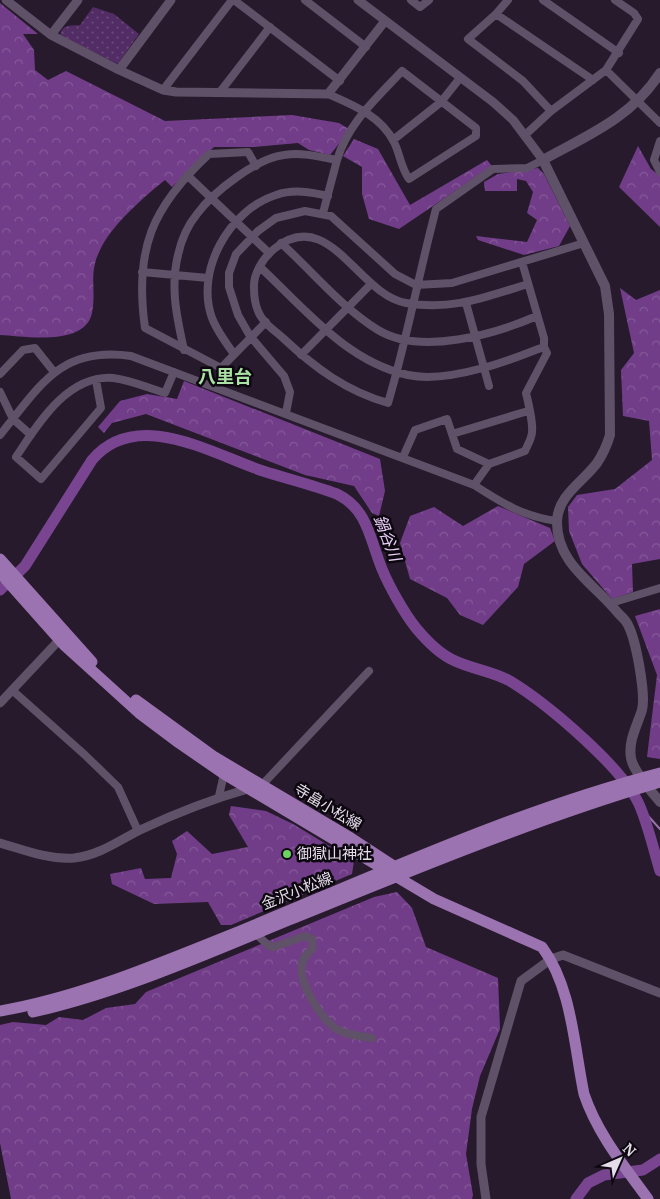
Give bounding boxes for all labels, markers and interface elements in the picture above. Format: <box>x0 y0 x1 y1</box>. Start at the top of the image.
district label: 八里台 <box>198 365 252 388</box>
water label: 鍋谷川 <box>370 512 407 566</box>
street label: 寺畠小松線 <box>291 779 365 834</box>
place label: 御獄山神社 <box>297 844 372 863</box>
marker: 御獄山神社 <box>281 848 293 860</box>
street label: 金沢小松線 <box>258 868 335 913</box>
north arrow <box>595 1134 645 1184</box>
text: N <box>619 1140 639 1160</box>

